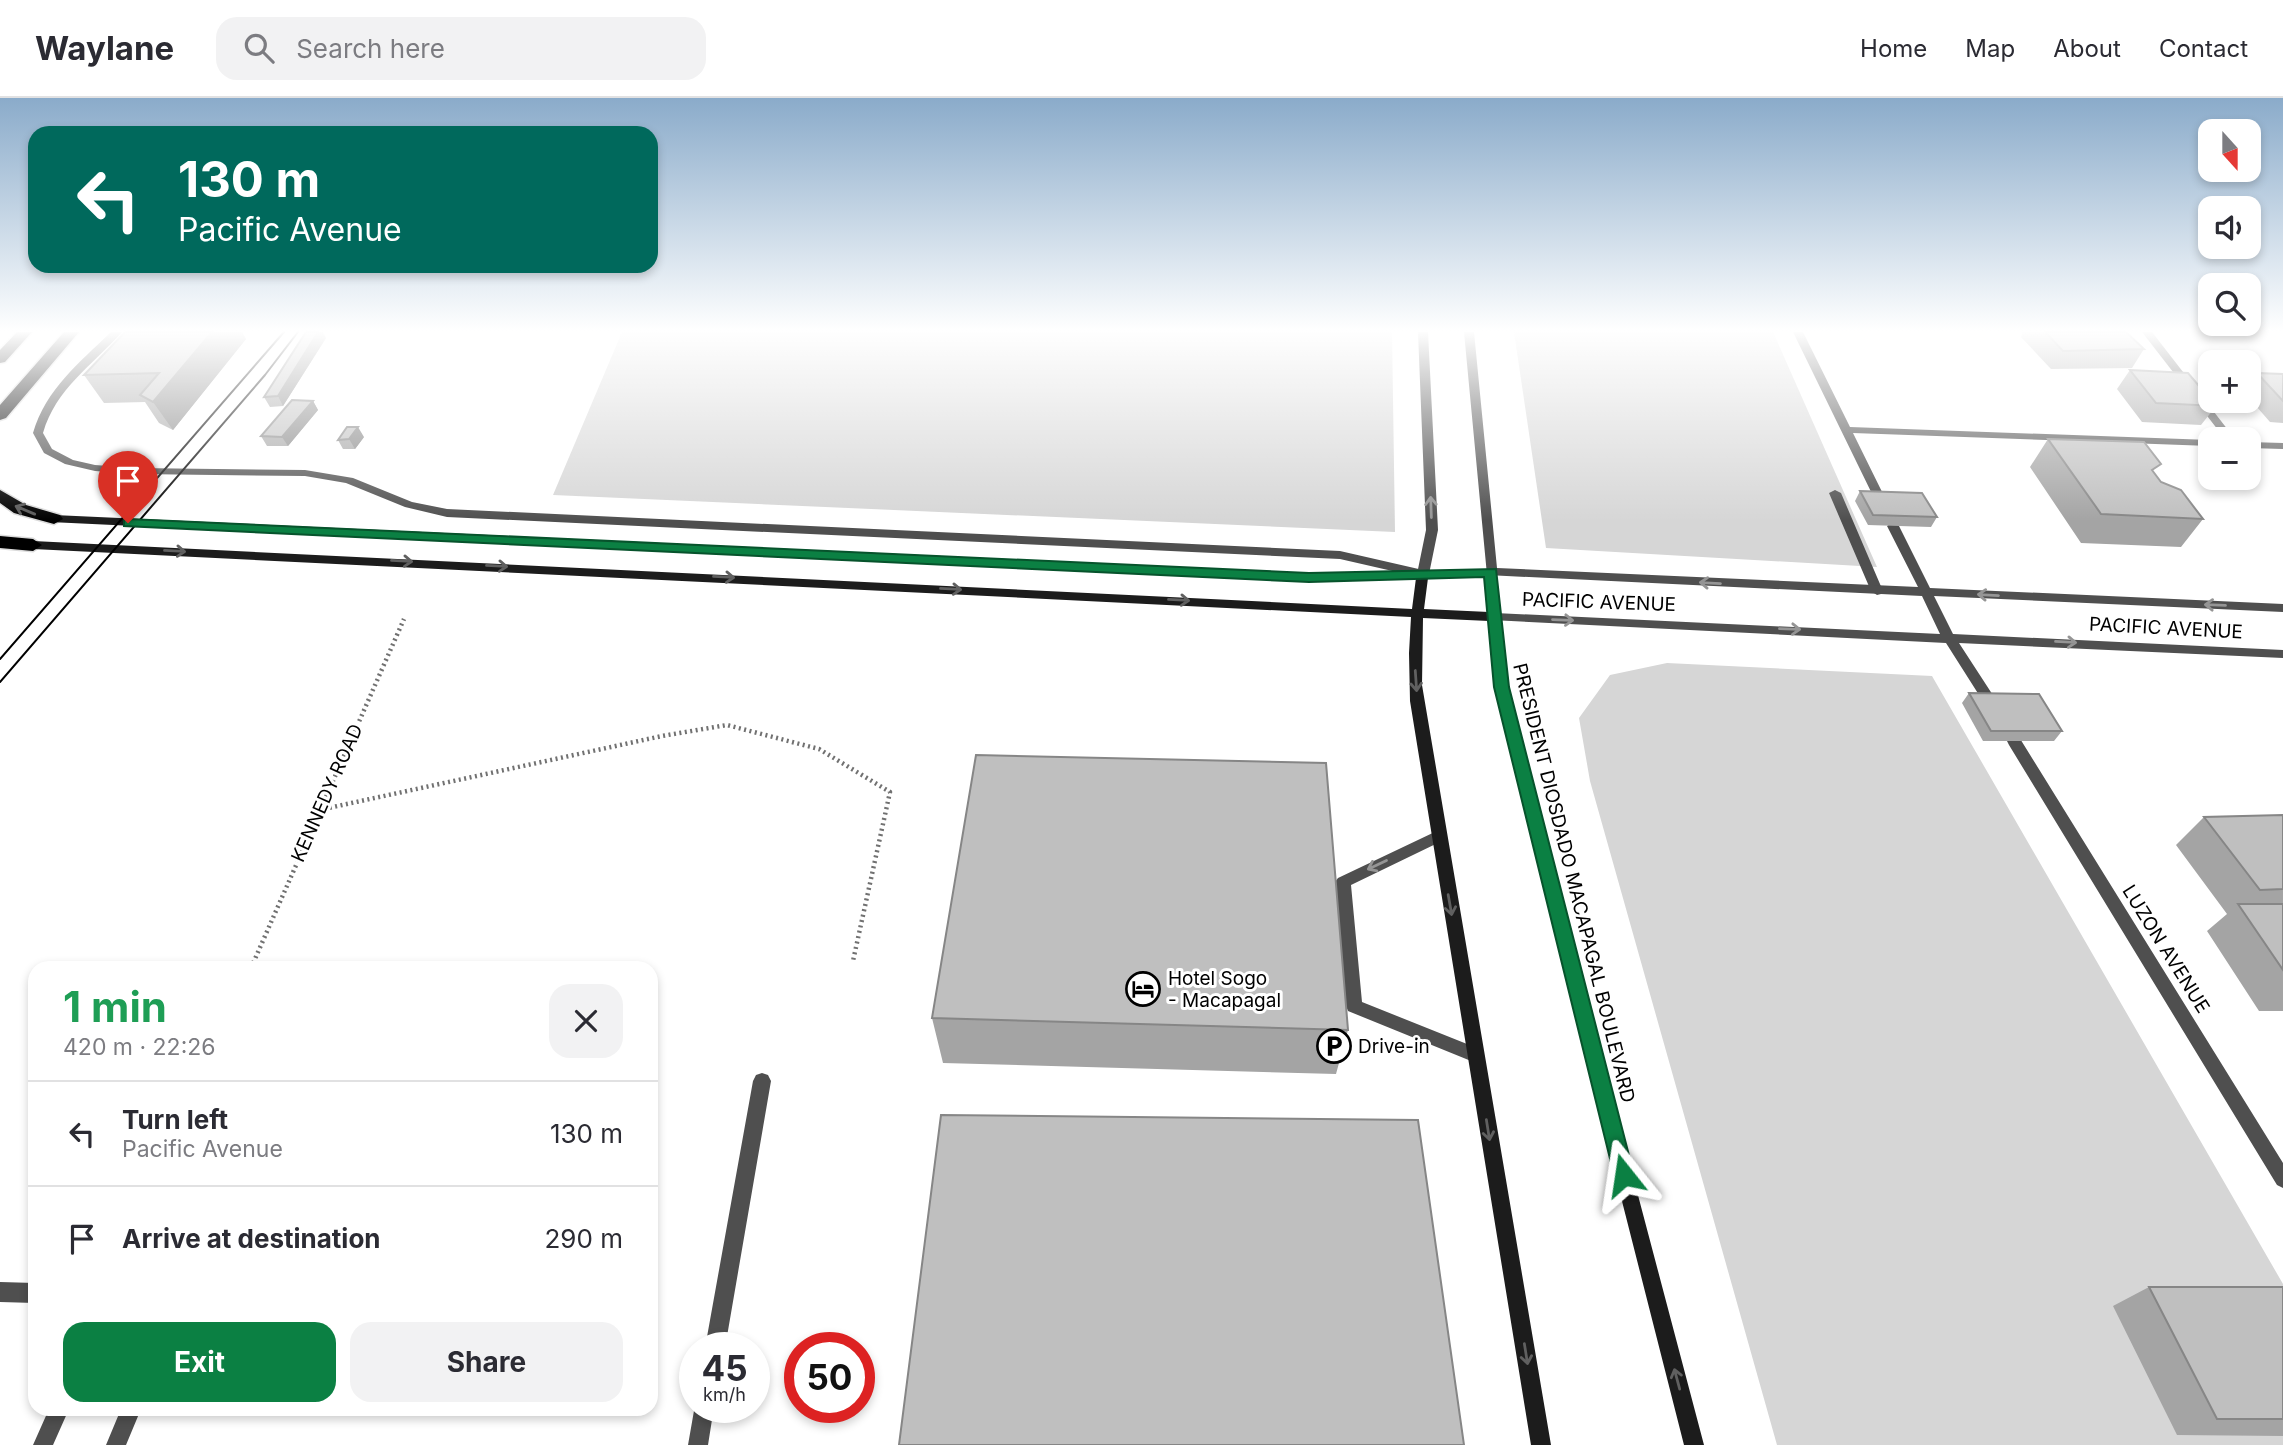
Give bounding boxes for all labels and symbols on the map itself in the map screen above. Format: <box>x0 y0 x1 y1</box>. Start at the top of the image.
north arrow <box>2198 119 2261 182</box>
pin <box>98 451 158 523</box>
one-way arrow <box>1424 496 1437 519</box>
one-way arrow <box>15 503 36 516</box>
one-way arrow <box>163 545 186 558</box>
one-way arrow <box>390 555 413 568</box>
one-way arrow <box>485 559 508 572</box>
one-way arrow <box>712 571 735 584</box>
one-way arrow <box>1699 576 1722 589</box>
one-way arrow <box>940 582 963 595</box>
street label: PACIFIC AVENUE <box>1522 588 1676 616</box>
one-way arrow <box>1976 589 1999 602</box>
one-way arrow <box>1167 594 1190 607</box>
one-way arrow <box>2204 599 2227 612</box>
street label: PACIFIC AVENUE <box>2089 612 2243 644</box>
one-way arrow <box>1551 613 1574 626</box>
one-way arrow <box>1778 623 1801 636</box>
one-way arrow <box>2054 636 2076 649</box>
street label: PRESIDENT DIOSDADO MACAPAGAL BOULEVARD <box>1508 661 1640 1105</box>
one-way arrow <box>1410 669 1423 691</box>
street label: KENNEDY ROAD <box>286 720 368 866</box>
one-way arrow <box>1367 859 1388 873</box>
street label: LUZON AVENUE <box>2117 881 2215 1017</box>
one-way arrow <box>1444 894 1458 916</box>
place label: Hotel Sogo - Macapagal <box>1168 967 1281 1012</box>
hotel icon: Hotel Sogo - Macapagal <box>1124 970 1162 1008</box>
parking icon: Drive-in <box>1315 1027 1353 1065</box>
place label: Drive-in <box>1358 1035 1430 1058</box>
one-way arrow <box>1482 1118 1495 1141</box>
position arrow <box>1587 1138 1661 1212</box>
speed limit sign: 50 <box>784 1332 875 1423</box>
one-way arrow <box>1520 1342 1533 1365</box>
one-way arrow <box>1670 1368 1683 1391</box>

